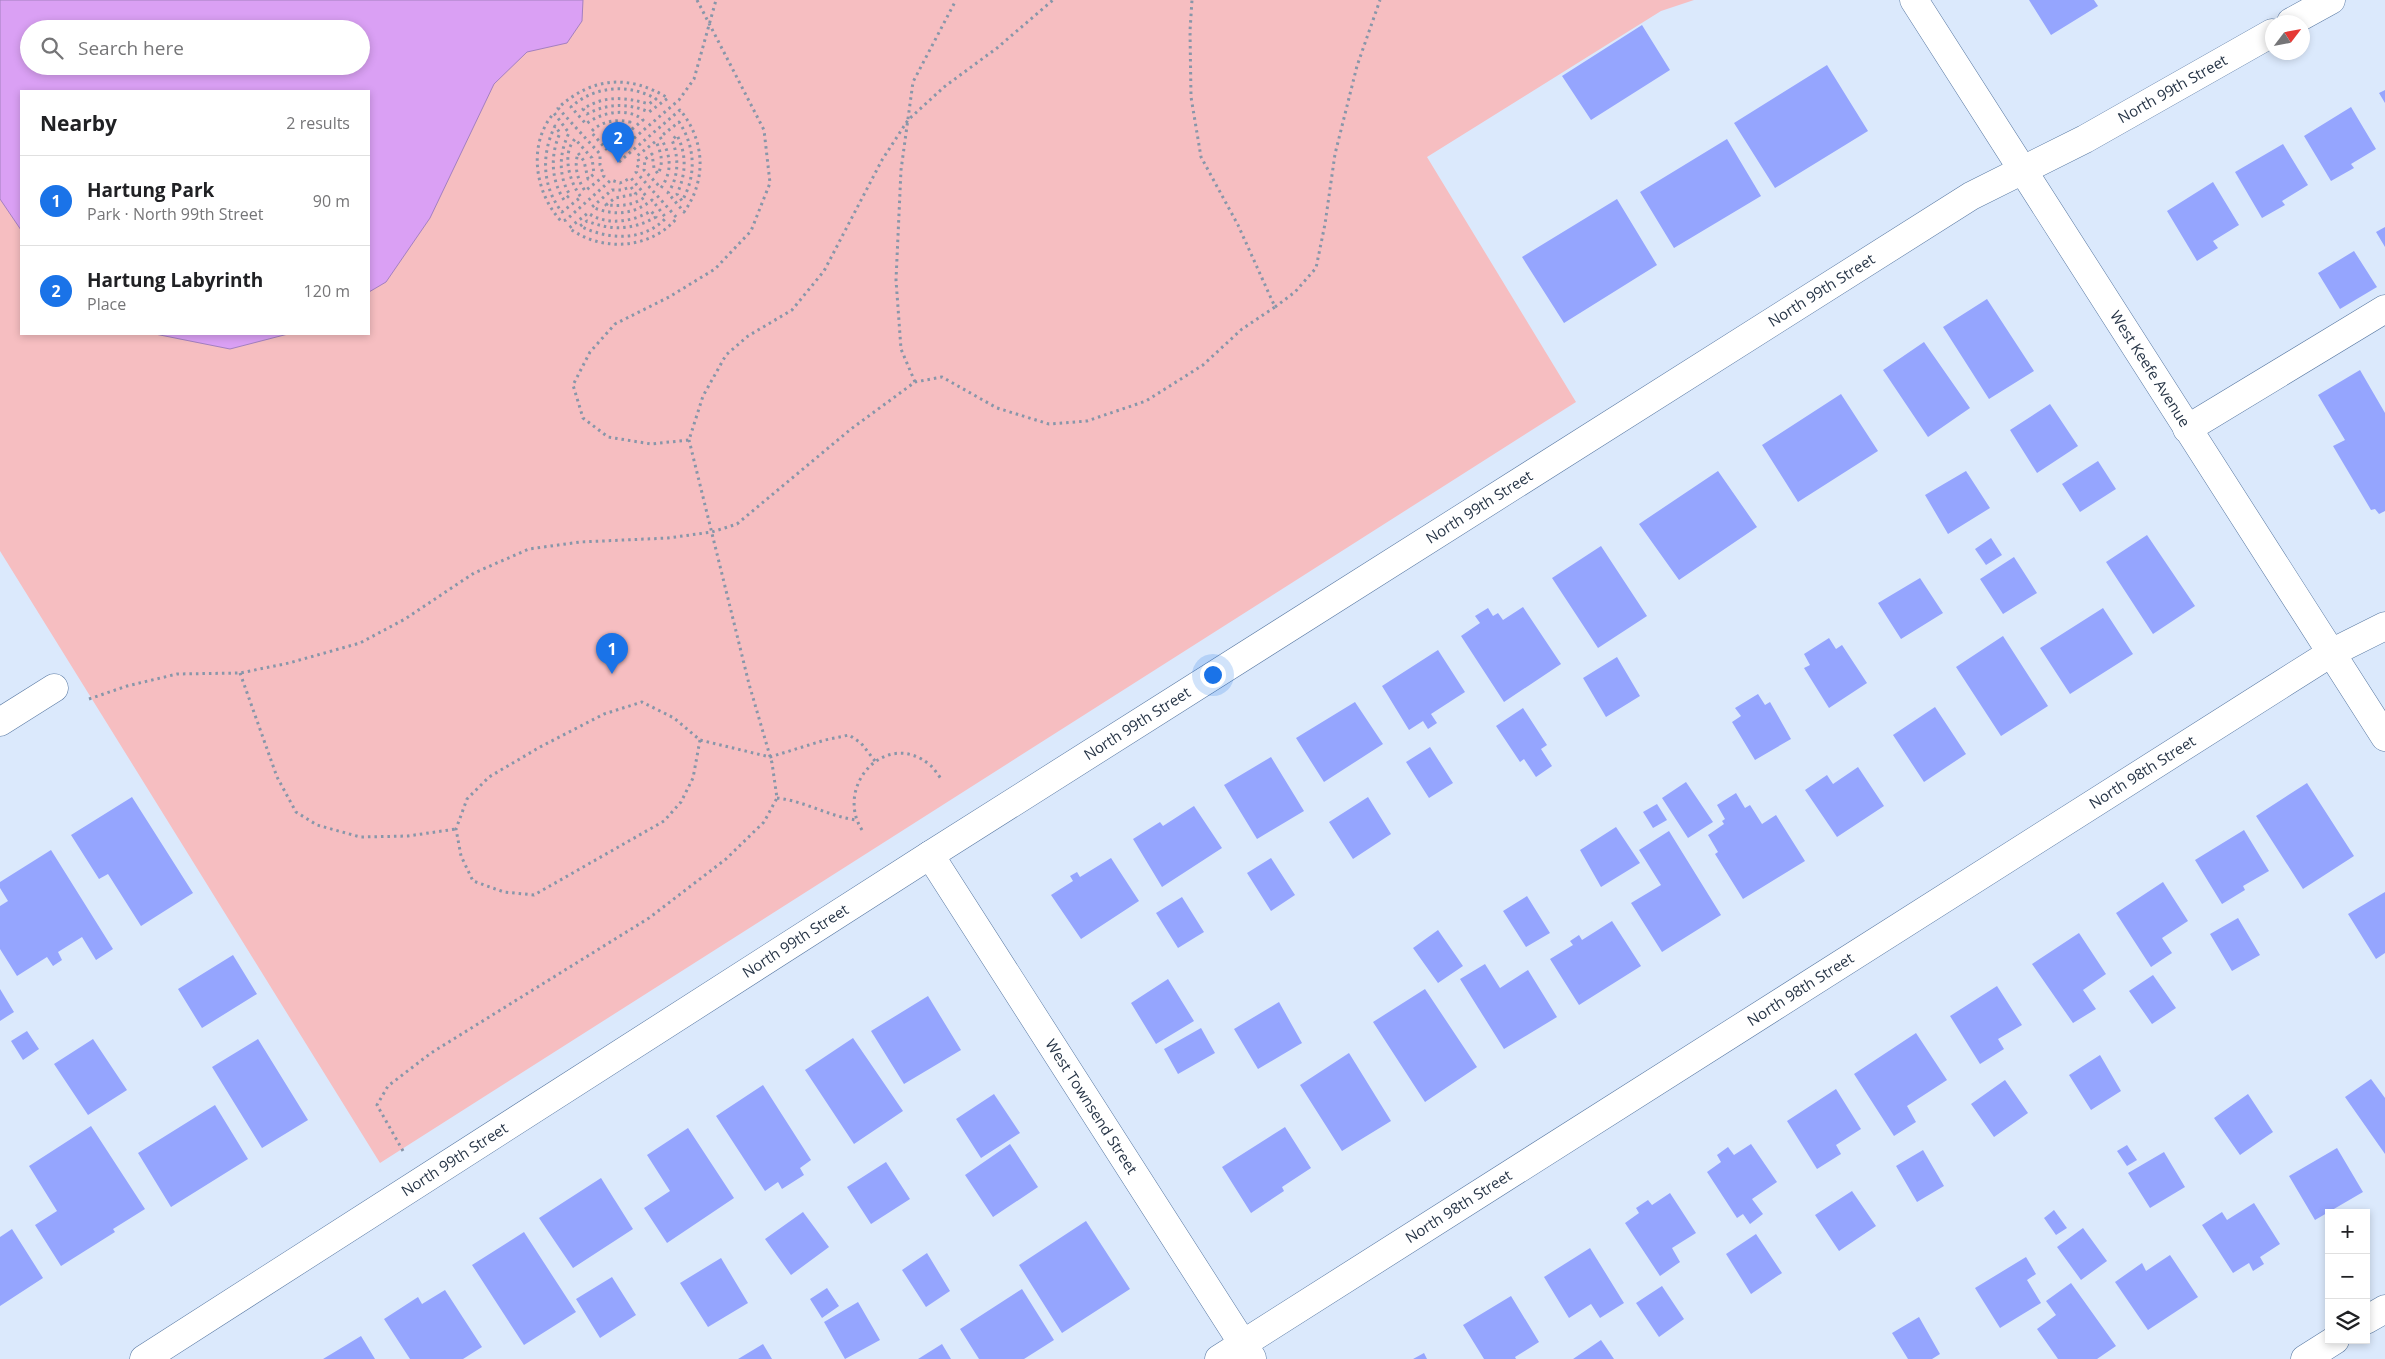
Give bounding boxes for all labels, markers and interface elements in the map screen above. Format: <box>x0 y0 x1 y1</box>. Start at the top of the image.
north arrow <box>2265 15 2310 60</box>
search box <box>20 20 370 75</box>
icon: search <box>38 34 66 62</box>
text: Search here <box>78 35 184 61</box>
street label: North 99th Street <box>2114 50 2230 127</box>
text: Nearby <box>40 109 117 137</box>
text: 2 results <box>286 112 350 134</box>
pin: 2 <box>602 122 634 163</box>
text: Hartung Park <box>87 177 214 203</box>
text: 1 <box>51 190 61 212</box>
text: 90 m <box>313 190 350 212</box>
text: Park · North 99th Street <box>87 203 264 225</box>
street label: North 99th Street <box>1764 248 1878 331</box>
text: Hartung Labyrinth <box>87 267 263 293</box>
text: 2 <box>51 280 61 302</box>
text: 120 m <box>304 280 350 302</box>
text: Place <box>87 293 126 315</box>
street label: West Keefe Avenue <box>2106 306 2195 431</box>
street label: North 99th Street <box>1422 465 1536 548</box>
pin: 1 <box>596 633 628 674</box>
your location <box>1200 662 1226 688</box>
street label: North 99th Street <box>1080 682 1194 764</box>
street label: North 98th Street <box>2085 730 2199 813</box>
street label: North 99th Street <box>738 899 852 982</box>
street label: North 98th Street <box>1743 947 1857 1030</box>
street label: West Townsend Street <box>1041 1035 1143 1178</box>
street label: North 99th Street <box>397 1117 511 1200</box>
street label: North 98th Street <box>1401 1165 1515 1247</box>
map controls <box>2325 1209 2370 1344</box>
button: + <box>2325 1209 2370 1254</box>
button: − <box>2325 1254 2370 1299</box>
button: layers <box>2325 1299 2370 1344</box>

